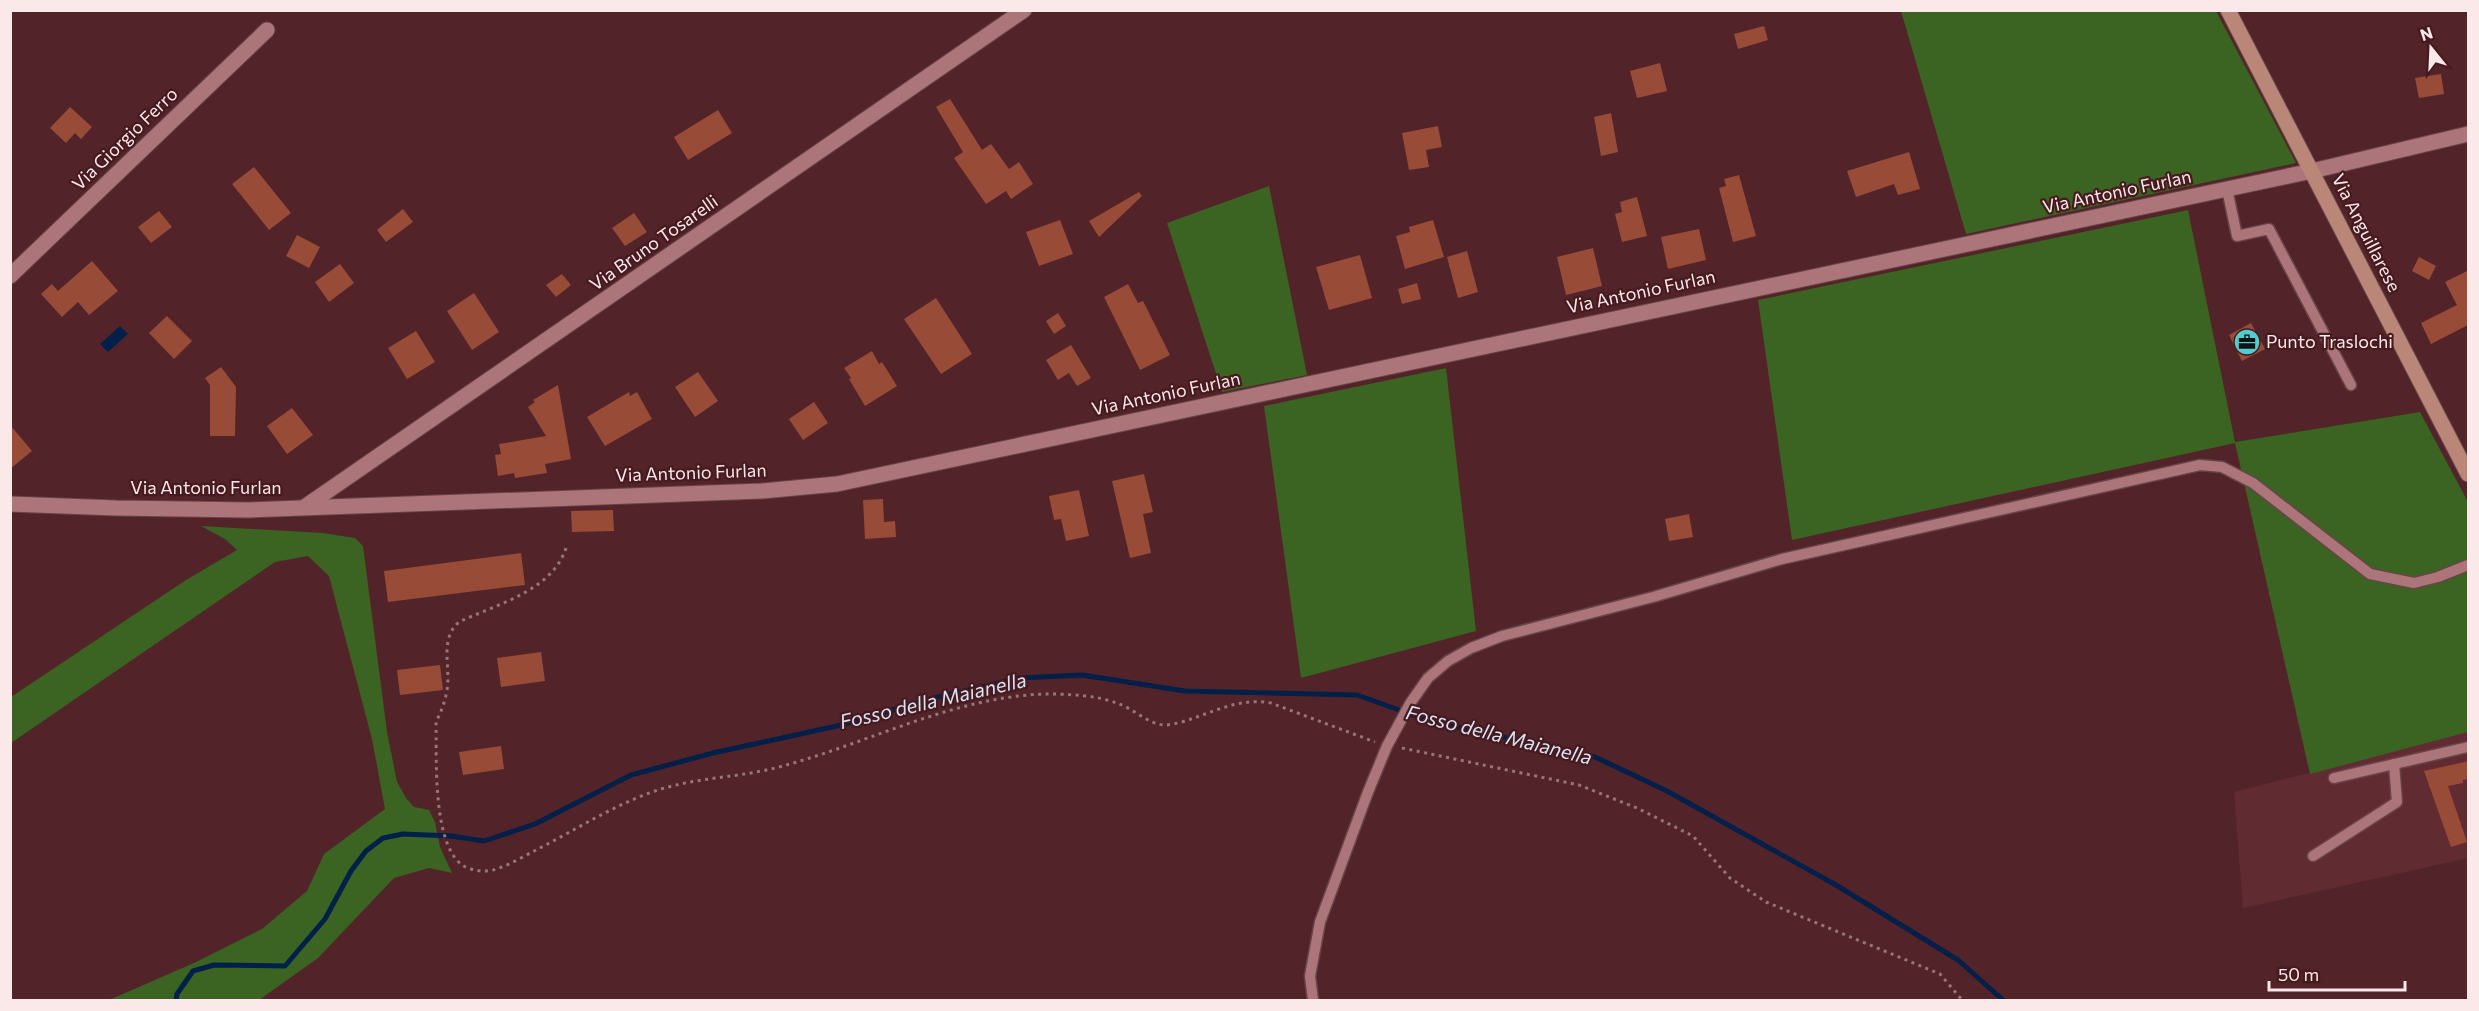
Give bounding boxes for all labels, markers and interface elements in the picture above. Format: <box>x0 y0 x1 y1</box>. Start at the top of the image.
north arrow <box>2401 18 2461 78</box>
text: N <box>2418 22 2435 44</box>
street label: Via Giorgio Ferro <box>67 82 182 194</box>
street label: Via Antonio Furlan <box>2040 165 2193 218</box>
street label: Via Anguillarese <box>2328 170 2406 295</box>
street label: Via Bruno Tosarelli <box>585 190 722 295</box>
street label: Via Antonio Furlan <box>1564 265 1717 318</box>
office icon: Punto Traslochi <box>2232 327 2262 357</box>
place label: Punto Traslochi <box>2266 330 2393 352</box>
street label: Via Antonio Furlan <box>1089 367 1242 420</box>
street label: Via Antonio Furlan <box>615 458 767 486</box>
street label: Via Antonio Furlan <box>130 476 282 498</box>
water label: Fosso della Maianella <box>837 667 1028 733</box>
water label: Fosso della Maianella <box>1404 699 1595 769</box>
scale bar <box>2269 954 2406 992</box>
text: 50 m <box>2278 963 2319 985</box>

